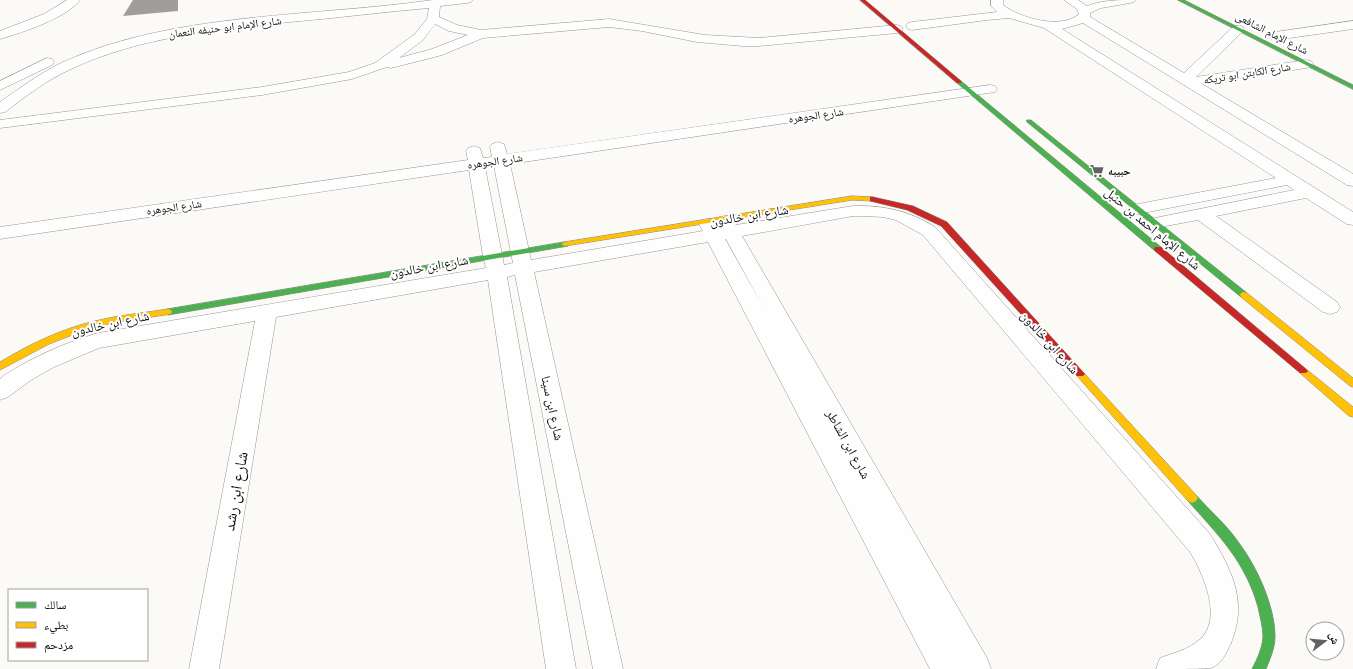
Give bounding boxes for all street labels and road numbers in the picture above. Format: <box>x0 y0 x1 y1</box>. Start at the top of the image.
street label: شارع الإمام الشافعى <box>1233 9 1311 57</box>
street label: شارع الإمام ابو حنيفه النعمان <box>168 13 282 41</box>
street label: شارع الكابتن ابو تريكه <box>1202 59 1292 87</box>
street label: شارع الجوهره <box>788 104 844 126</box>
street label: شارع الجوهره <box>467 150 523 172</box>
street label: شارع الإمام احمد بن حنبل <box>1100 182 1205 274</box>
street label: شارع الجوهره <box>146 196 202 218</box>
street label: شارع ابن خالدون <box>708 200 790 231</box>
street label: شارع ابن خالدون <box>388 250 470 283</box>
street label: شارع ابن خالدون <box>69 306 151 341</box>
street label: شارع ابن خالدون <box>1016 306 1083 378</box>
street label: شارع ابن سينا <box>536 374 569 442</box>
street label: شارع ابن الشاطر <box>821 405 876 482</box>
street label: شارع ابن رشد <box>217 450 253 532</box>

